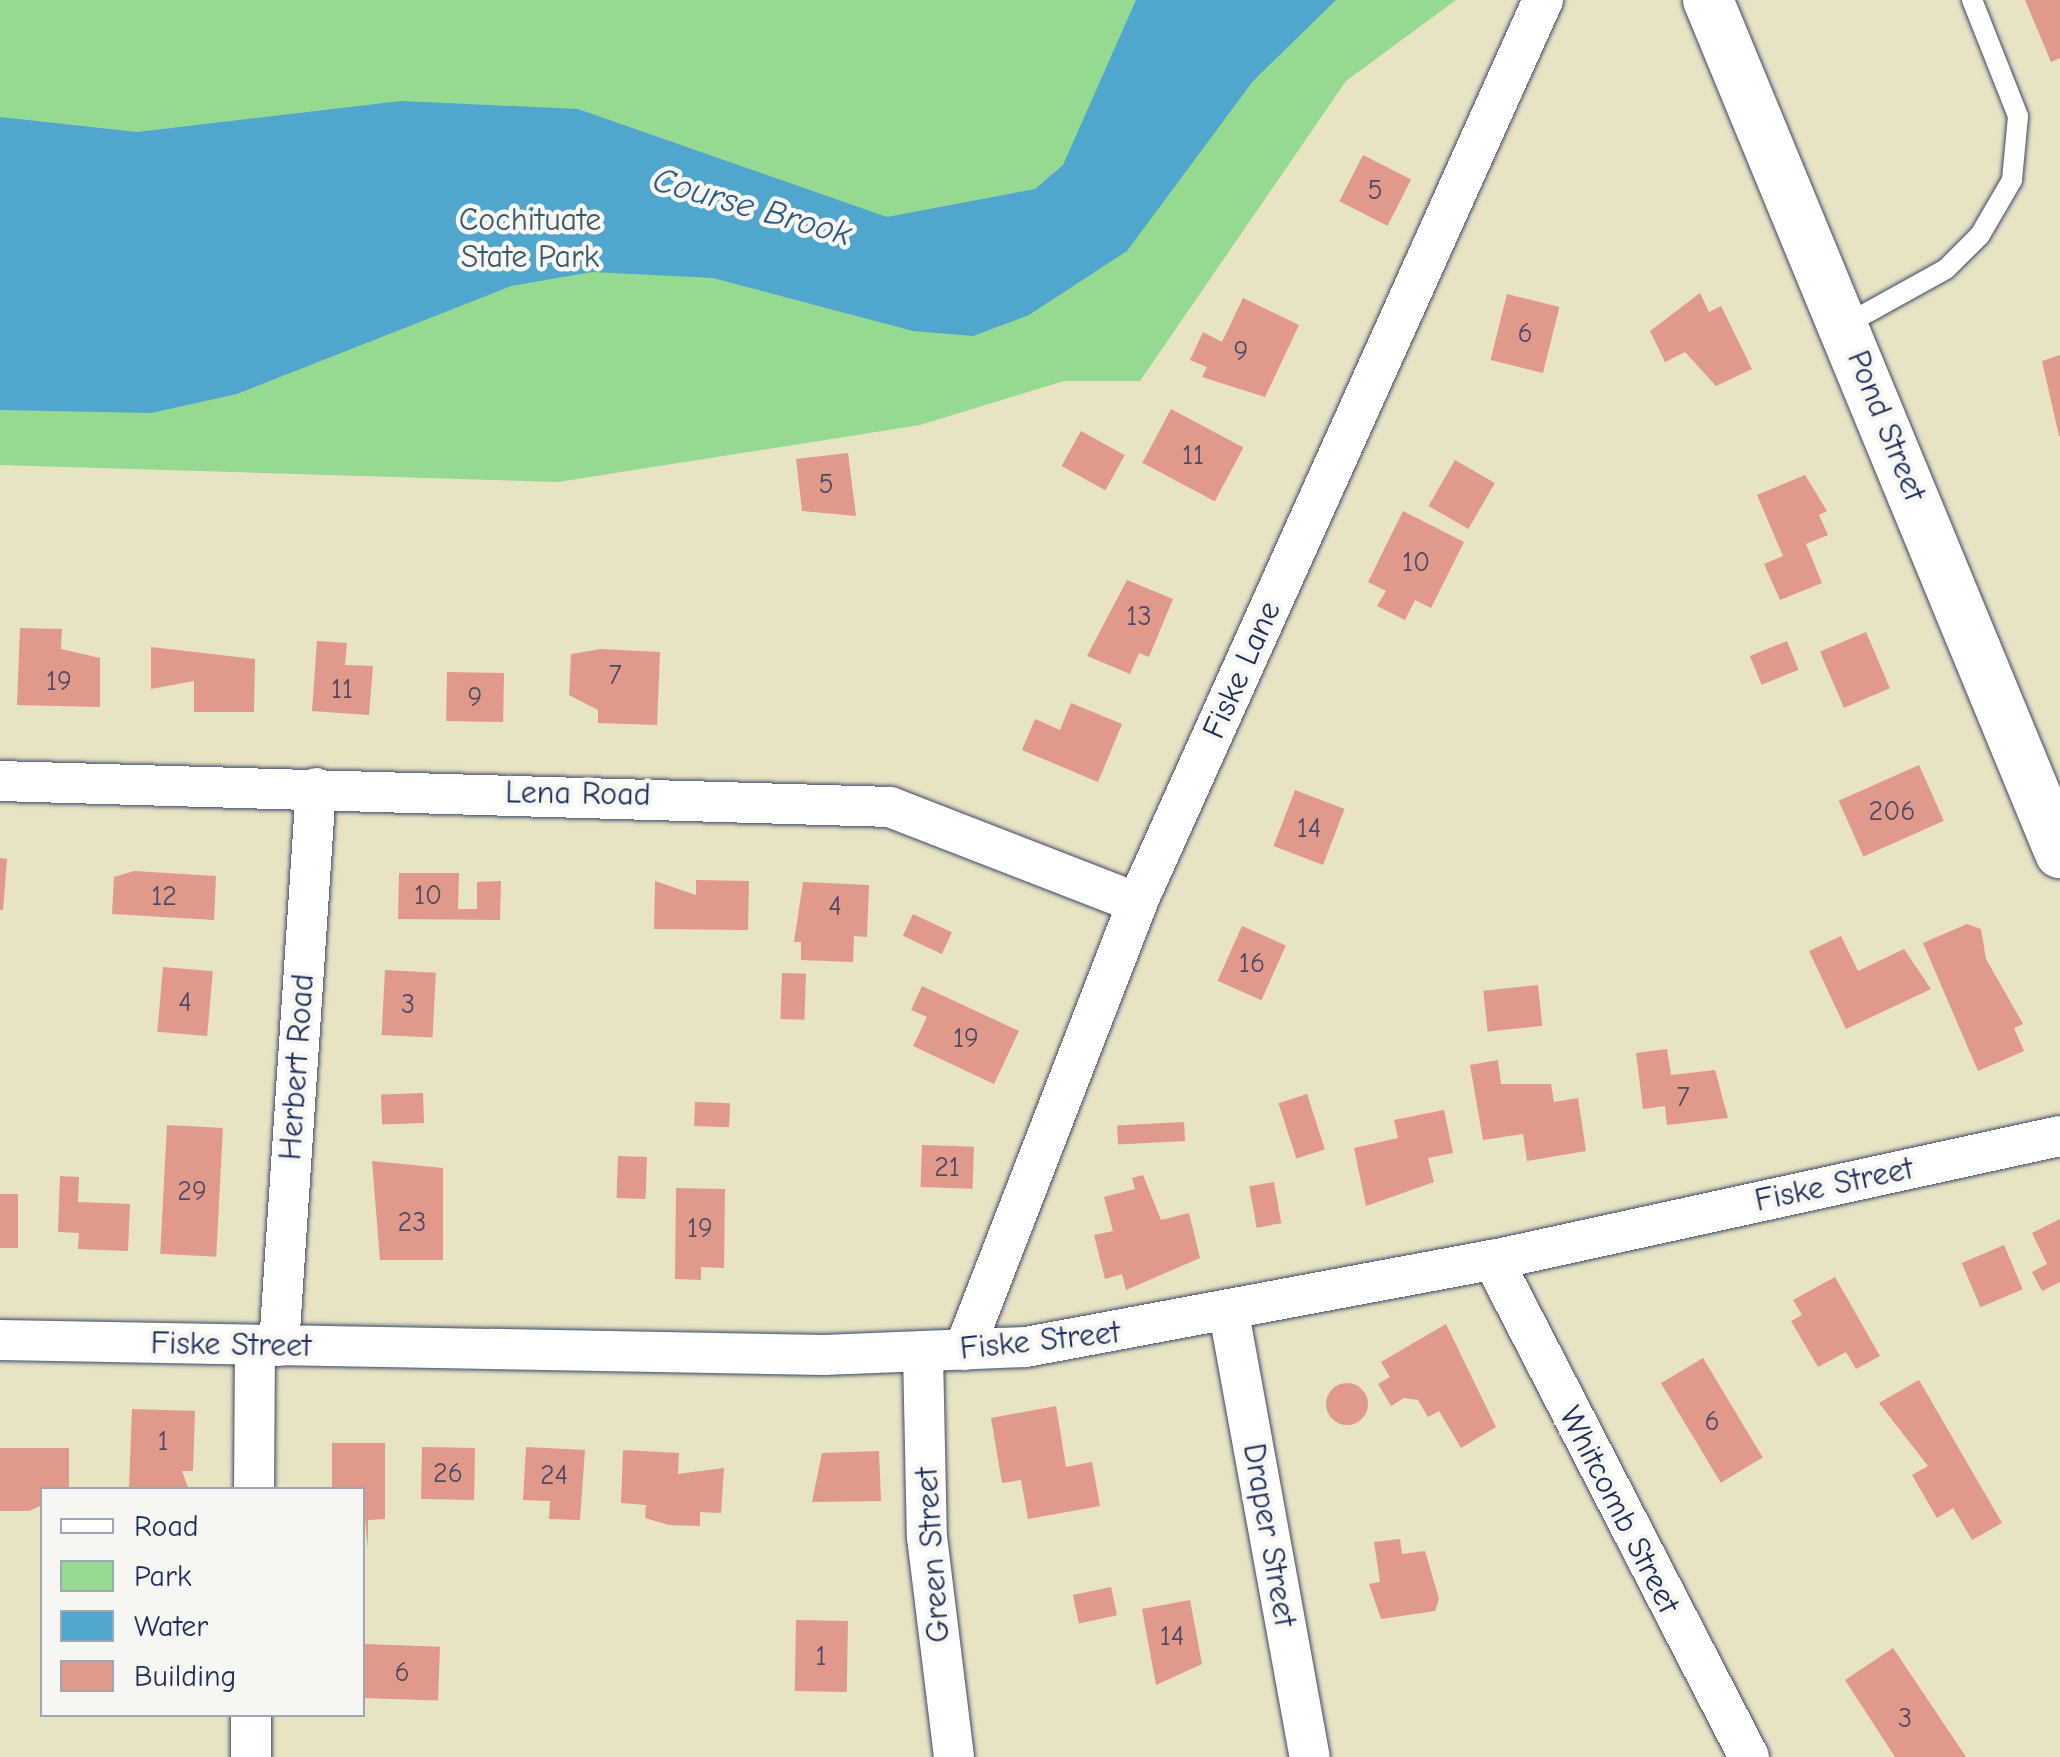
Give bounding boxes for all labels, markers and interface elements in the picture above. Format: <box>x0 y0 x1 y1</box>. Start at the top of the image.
water label: Course Brook <box>648 159 856 255</box>
house number: 5 <box>1367 173 1383 207</box>
park label: Cochituate State Park <box>459 202 601 277</box>
house number: 6 <box>1517 316 1533 350</box>
house number: 9 <box>1234 334 1248 368</box>
street label: Pond Street <box>1838 345 1934 507</box>
house number: 11 <box>1182 438 1204 472</box>
house number: 5 <box>818 467 834 501</box>
house number: 10 <box>1402 545 1430 579</box>
street label: Fiske Lane <box>1195 595 1289 745</box>
house number: 13 <box>1126 599 1152 633</box>
house number: 7 <box>608 658 622 692</box>
house number: 19 <box>46 664 72 698</box>
house number: 11 <box>331 672 353 706</box>
house number: 9 <box>468 680 482 714</box>
street label: Lena Road <box>505 774 651 814</box>
house number: 206 <box>1869 794 1915 828</box>
house number: 14 <box>1297 811 1321 845</box>
house number: 10 <box>414 878 442 912</box>
house number: 12 <box>151 879 177 913</box>
house number: 4 <box>828 889 842 923</box>
house number: 16 <box>1239 946 1265 980</box>
street label: Herbert Road <box>271 973 323 1161</box>
house number: 4 <box>178 985 192 1019</box>
house number: 3 <box>401 987 415 1021</box>
house number: 19 <box>953 1021 979 1055</box>
house number: 7 <box>1676 1080 1690 1114</box>
house number: 21 <box>934 1150 960 1184</box>
street label: Fiske Street <box>1751 1150 1917 1220</box>
house number: 29 <box>177 1174 207 1208</box>
house number: 23 <box>398 1205 426 1239</box>
house number: 19 <box>687 1211 713 1245</box>
street label: Fiske Street <box>958 1314 1122 1368</box>
street label: Fiske Street <box>150 1324 312 1366</box>
street label: Whitcomb Street <box>1550 1400 1688 1620</box>
house number: 6 <box>1704 1404 1720 1438</box>
house number: 1 <box>157 1424 169 1458</box>
street label: Draper Street <box>1234 1440 1304 1630</box>
house number: 26 <box>433 1456 463 1490</box>
house number: 24 <box>540 1458 568 1492</box>
street label: Green Street <box>908 1466 958 1644</box>
legend <box>40 1487 365 1717</box>
text: Road <box>134 1509 199 1544</box>
text: Park <box>134 1559 191 1594</box>
text: Water <box>134 1609 208 1644</box>
house number: 14 <box>1160 1619 1184 1653</box>
house number: 1 <box>815 1639 827 1673</box>
house number: 6 <box>394 1655 410 1689</box>
text: Building <box>134 1659 237 1694</box>
house number: 3 <box>1898 1701 1912 1735</box>

